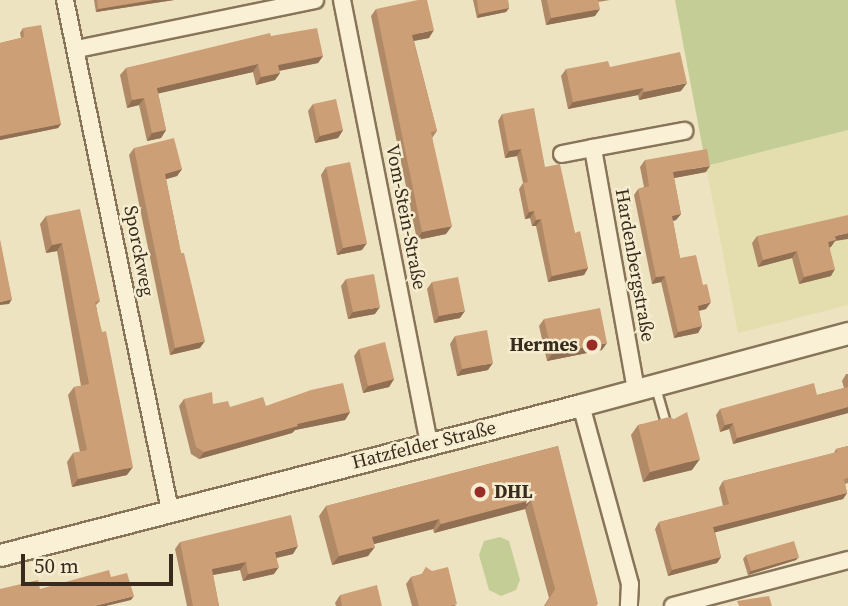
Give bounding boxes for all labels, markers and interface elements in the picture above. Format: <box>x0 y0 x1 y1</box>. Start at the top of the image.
street label: Vom-Stein-Straße <box>381 142 431 292</box>
street label: Hardenbergstraße <box>610 187 660 343</box>
street label: Sporckweg <box>119 204 159 298</box>
place label: Hermes <box>509 334 578 356</box>
marker: Hermes <box>584 337 600 353</box>
street label: Hatzfelder Straße <box>350 416 498 474</box>
place label: DHL <box>494 481 533 503</box>
marker: DHL <box>472 484 488 500</box>
scale bar <box>24 540 177 584</box>
text: 50 m <box>34 551 79 580</box>

